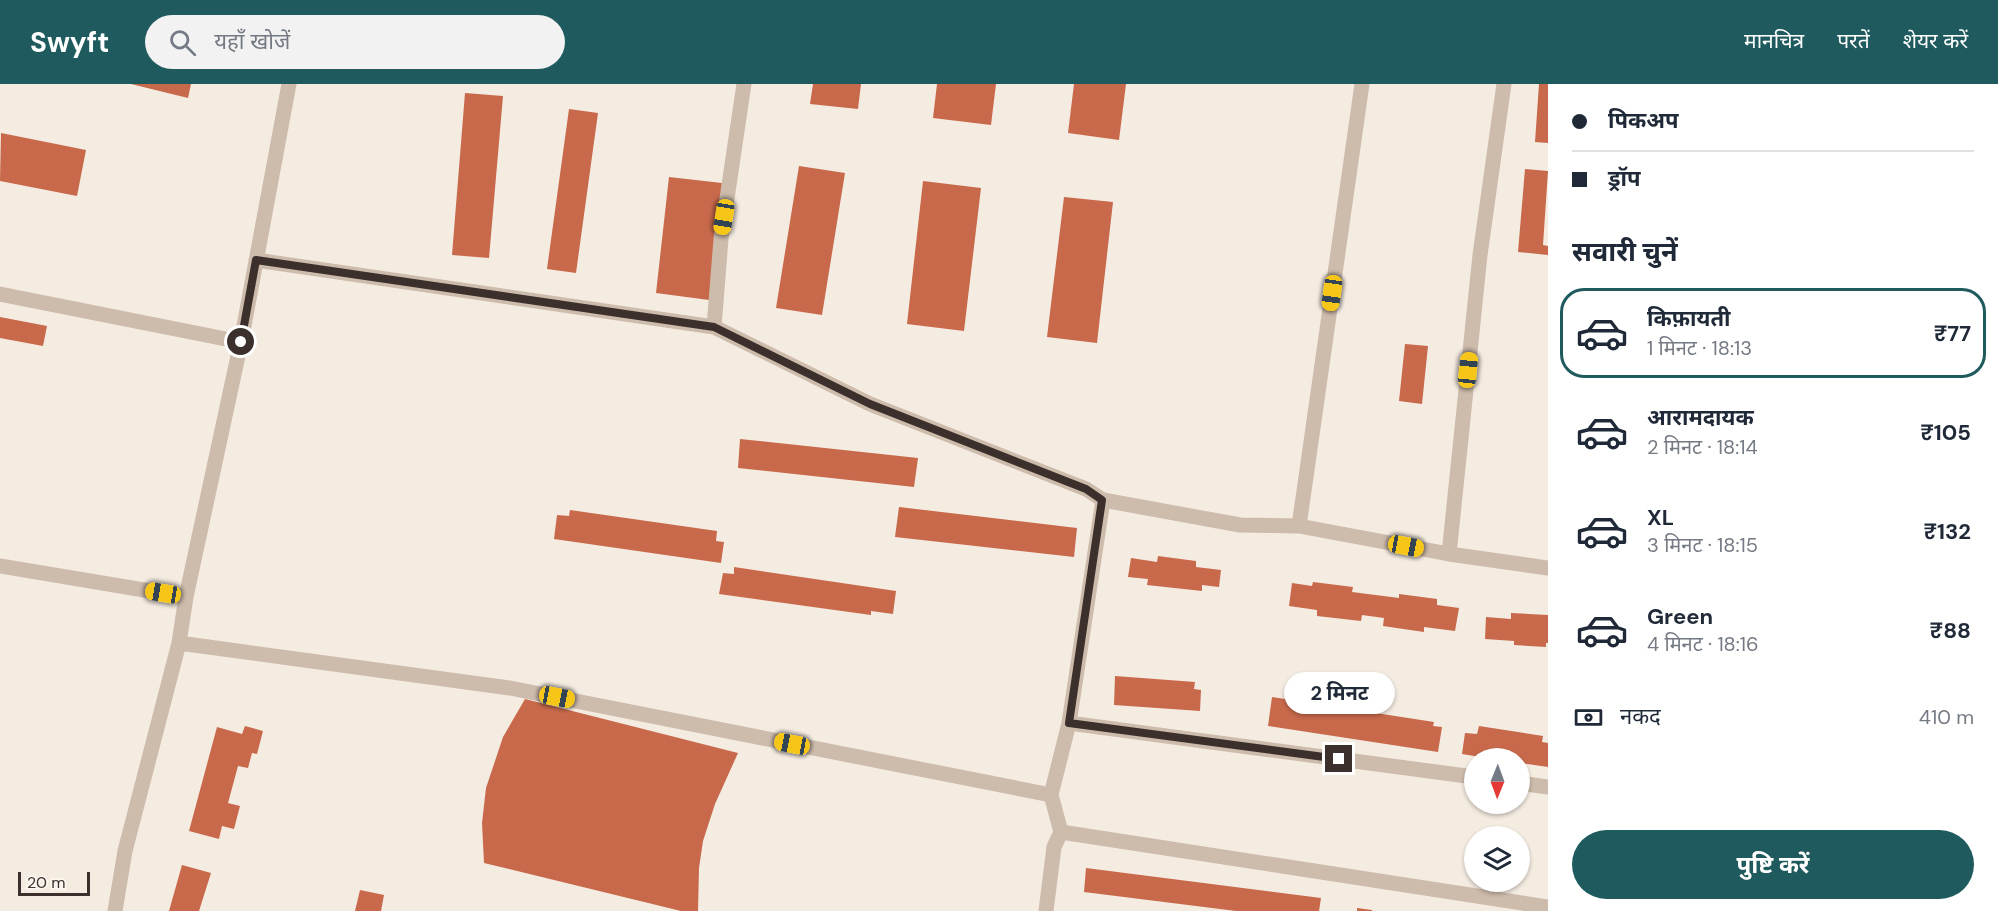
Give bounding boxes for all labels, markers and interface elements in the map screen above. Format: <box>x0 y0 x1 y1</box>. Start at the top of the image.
search box <box>145 15 565 69</box>
text: Swyft <box>30 24 109 61</box>
icon: search <box>166 26 199 59</box>
text: यहाँ खोजें <box>214 27 290 56</box>
text: मानचित्र <box>1744 27 1804 55</box>
text: परतें <box>1837 27 1870 55</box>
text: शेयर करें <box>1903 27 1968 55</box>
text: पिकअप <box>1608 106 1679 135</box>
text: ड्रॉप <box>1608 164 1641 193</box>
car <box>712 198 736 236</box>
text: सवारी चुनें <box>1572 234 1678 269</box>
car <box>1321 274 1343 312</box>
text: किफ़ायती <box>1647 304 1731 333</box>
icon: car <box>1575 306 1629 360</box>
text: ₹77 <box>1934 319 1971 348</box>
route start <box>227 328 254 355</box>
text: 1 मिनट · 18:13 <box>1647 335 1752 361</box>
car <box>1457 351 1479 389</box>
text: आरामदायक <box>1647 403 1754 432</box>
icon: car <box>1575 405 1629 459</box>
text: ₹105 <box>1920 418 1971 447</box>
text: 2 मिनट · 18:14 <box>1647 434 1758 460</box>
text: XL <box>1647 503 1674 532</box>
icon: car <box>1575 504 1629 558</box>
text: ₹132 <box>1924 517 1971 546</box>
text: 3 मिनट · 18:15 <box>1647 532 1758 558</box>
car <box>1387 534 1425 558</box>
car <box>144 581 182 605</box>
text: Green <box>1647 602 1713 631</box>
icon: car <box>1575 603 1629 657</box>
text: ₹88 <box>1930 616 1971 645</box>
text: 4 मिनट · 18:16 <box>1647 631 1759 657</box>
callout: 2 मिनट <box>1284 672 1394 714</box>
text: 2 मिनट <box>1310 680 1369 706</box>
car <box>538 685 576 709</box>
icon: cash <box>1572 701 1605 734</box>
text: नकद <box>1620 702 1661 731</box>
text: 410 m <box>1919 704 1974 730</box>
car <box>773 732 811 756</box>
route end <box>1325 745 1352 772</box>
north arrow <box>1464 748 1530 814</box>
map controls <box>1464 748 1530 892</box>
button: layers <box>1464 826 1530 892</box>
button: पुष्टि करें <box>1572 830 1974 899</box>
scale bar <box>18 869 90 896</box>
text: 20 m <box>27 872 66 893</box>

